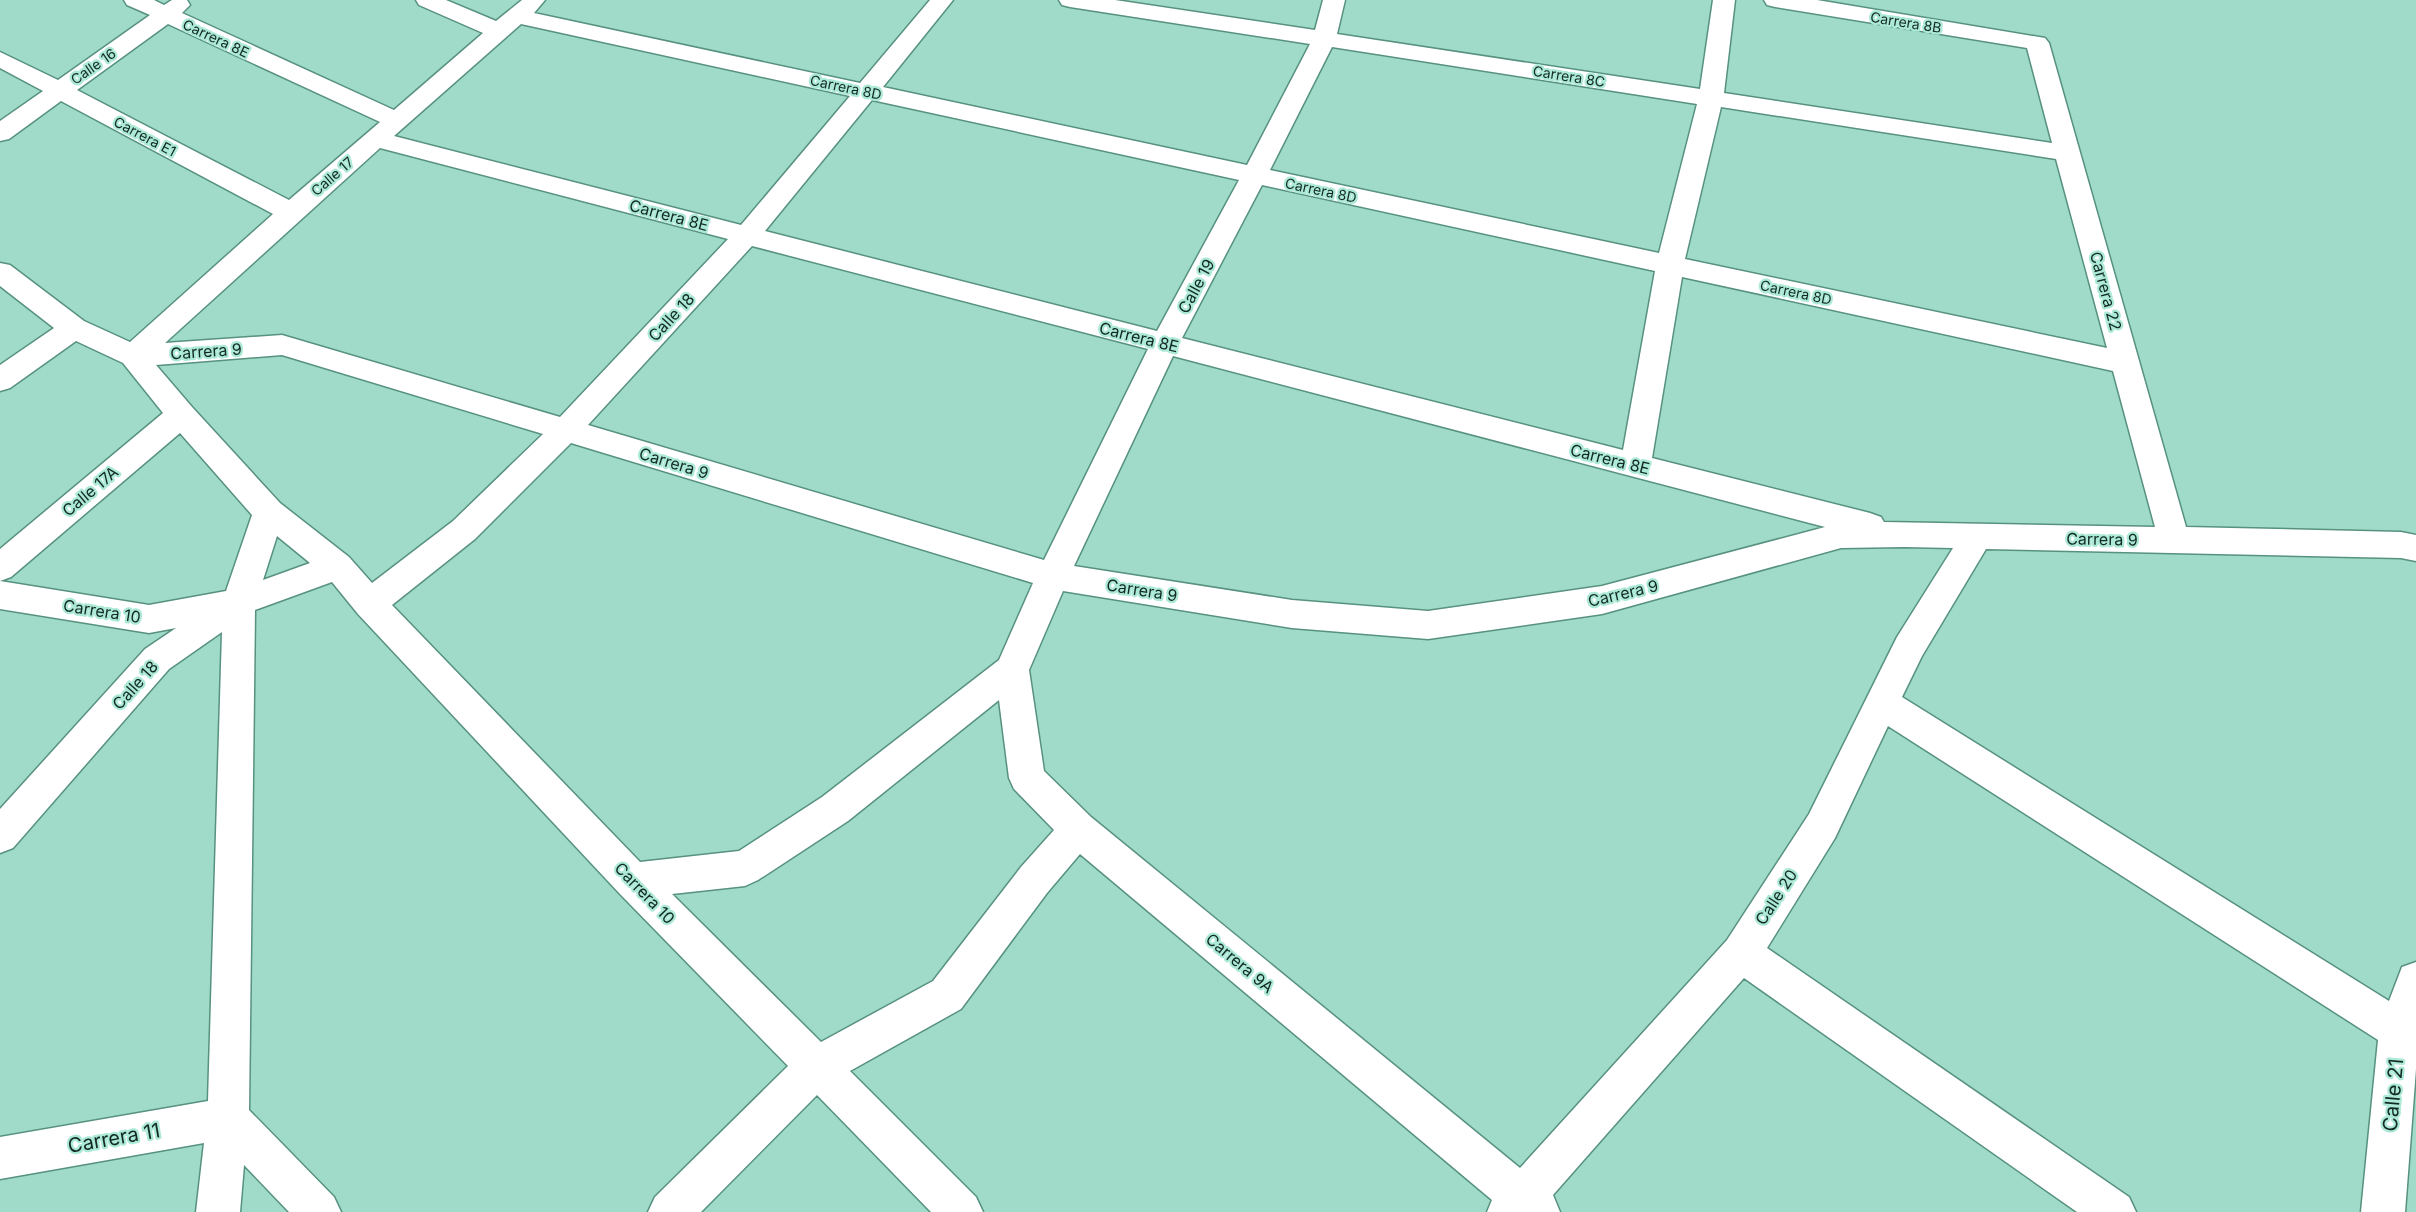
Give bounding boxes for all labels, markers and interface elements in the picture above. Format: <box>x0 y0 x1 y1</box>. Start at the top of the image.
street label: Carrera 8B <box>1869 8 1943 36</box>
street label: Carrera 8E <box>180 15 252 61</box>
street label: Calle 16 <box>67 44 119 88</box>
street label: Carrera 8C <box>1532 62 1606 90</box>
street label: Carrera 8D <box>809 71 883 103</box>
street label: Carrera E1 <box>111 113 179 159</box>
street label: Calle 17 <box>307 153 357 199</box>
street label: Carrera 8D <box>1284 174 1358 206</box>
street label: Carrera 8E <box>627 195 711 235</box>
street label: Carrera 22 <box>2086 249 2126 333</box>
street label: Calle 19 <box>1173 255 1219 317</box>
street label: Carrera 8D <box>1759 276 1833 308</box>
street label: Calle 18 <box>644 289 698 345</box>
street label: Carrera 8E <box>1097 317 1181 357</box>
street label: Carrera 9 <box>170 339 242 363</box>
street label: Carrera 8E <box>1568 439 1652 479</box>
street label: Carrera 9 <box>637 443 711 483</box>
street label: Calle 17A <box>58 462 122 520</box>
street label: Carrera 9 <box>2066 528 2138 550</box>
street label: Carrera 9 <box>1105 575 1179 605</box>
street label: Carrera 9 <box>1586 575 1660 611</box>
street label: Carrera 10 <box>62 595 142 627</box>
street label: Calle 18 <box>108 657 162 713</box>
street label: Carrera 10 <box>611 858 679 928</box>
street label: Calle 20 <box>1751 866 1801 928</box>
street label: Carrera 9A <box>1202 929 1278 997</box>
street label: Calle 21 <box>2378 1058 2408 1132</box>
street label: Carrera 11 <box>66 1118 162 1158</box>

